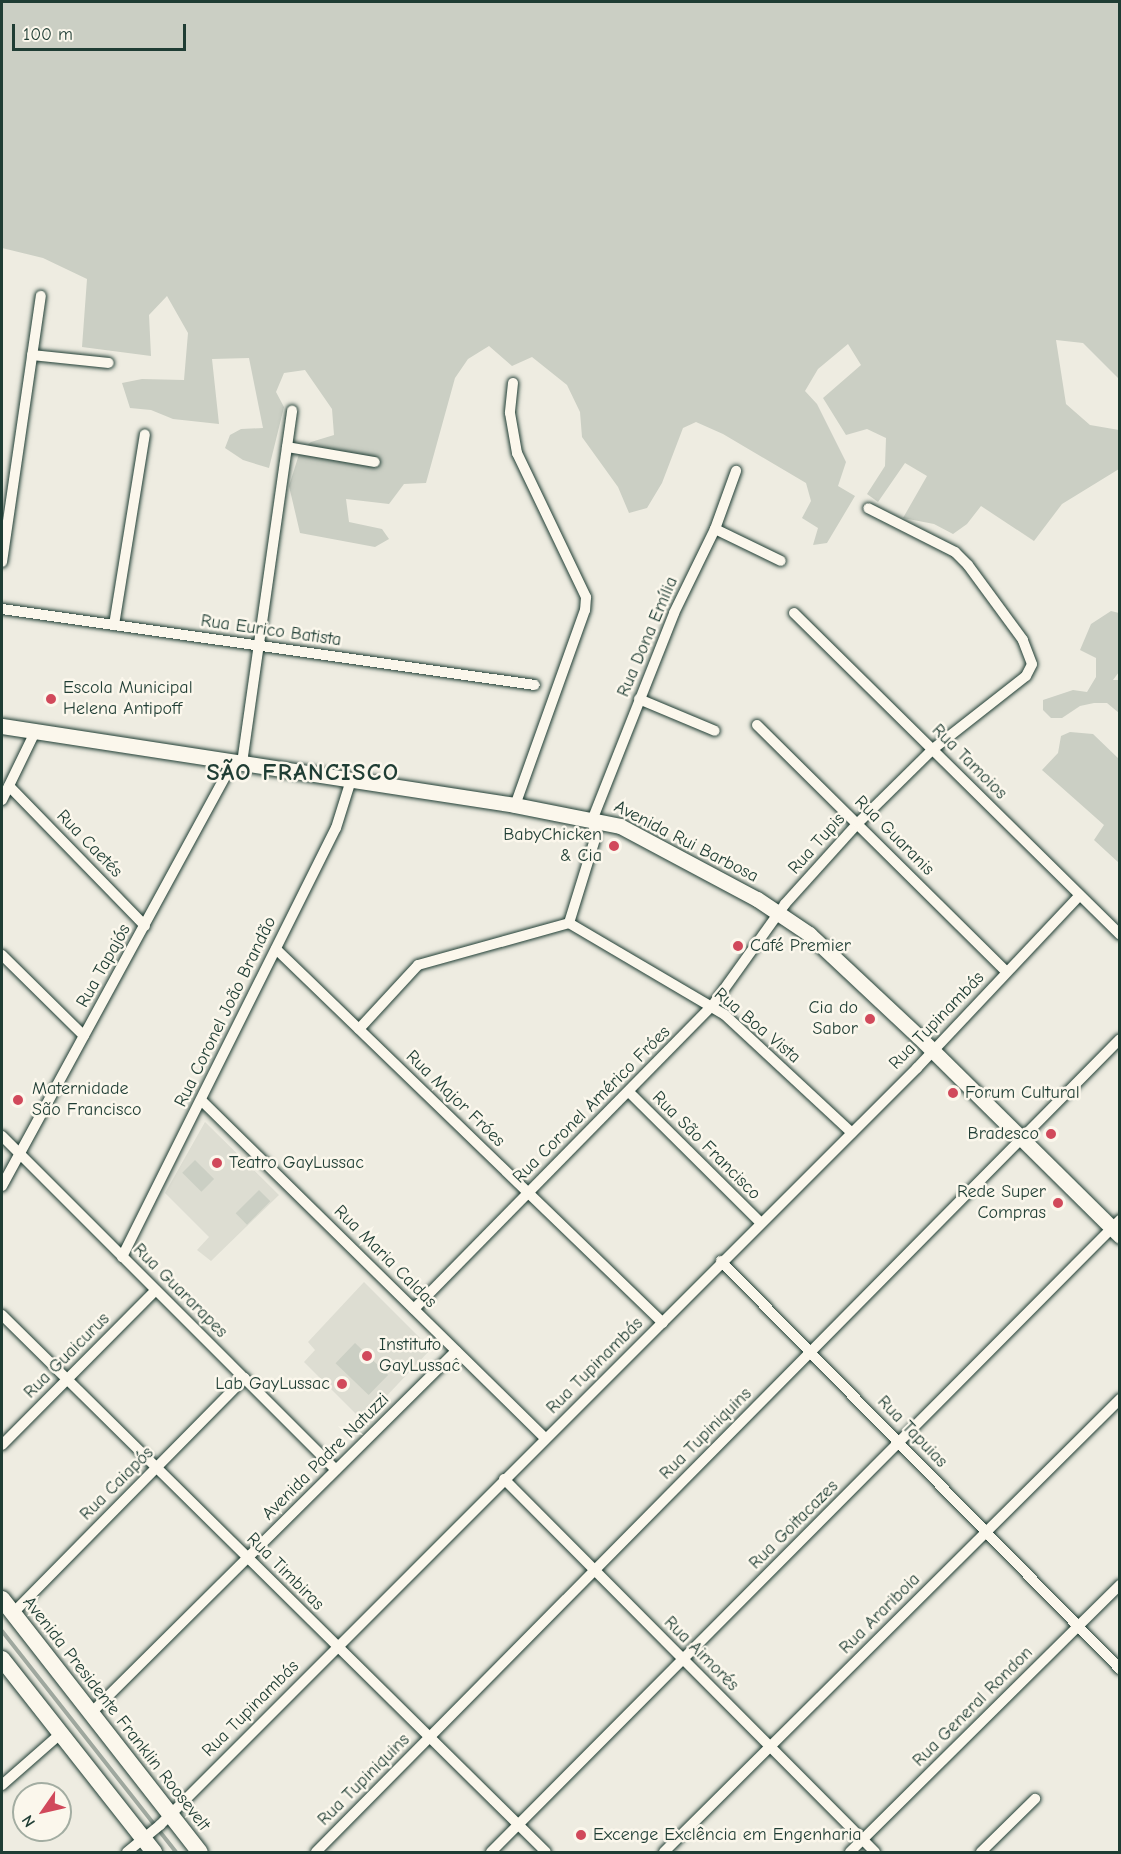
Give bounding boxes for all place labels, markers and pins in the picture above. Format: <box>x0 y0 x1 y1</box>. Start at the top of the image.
place label: Escola Municipal Helena Antipoff <box>63 678 193 720</box>
marker: Escola Municipal Helena Antipoff <box>44 692 58 706</box>
place label: BabyChicken & Cia <box>503 825 602 868</box>
marker: BabyChicken & Cia <box>607 839 621 853</box>
place label: Café Premier <box>750 935 851 957</box>
marker: Café Premier <box>731 939 745 953</box>
place label: Cia do Sabor <box>809 998 858 1040</box>
marker: Cia do Sabor <box>863 1012 877 1026</box>
place label: Maternidade São Francisco <box>32 1079 142 1122</box>
place label: Forum Cultural <box>965 1082 1080 1104</box>
marker: Forum Cultural <box>946 1086 960 1100</box>
marker: Maternidade São Francisco <box>9 1091 27 1109</box>
place label: Bradesco <box>968 1123 1039 1145</box>
marker: Bradesco <box>1044 1127 1058 1141</box>
place label: Teatro GayLussac <box>229 1152 364 1174</box>
marker: Teatro GayLussac <box>210 1156 224 1170</box>
place label: Rede Super Compras <box>957 1182 1046 1224</box>
marker: Rede Super Compras <box>1051 1196 1065 1210</box>
place label: Instituto GayLussac <box>379 1335 460 1378</box>
marker: Instituto GayLussac <box>360 1349 374 1363</box>
place label: Lab GayLussac <box>215 1373 330 1395</box>
marker: Lab GayLussac <box>335 1377 349 1391</box>
place label: Excenge Exclência em Engenharia <box>593 1824 862 1846</box>
marker: Excenge Exclência em Engenharia <box>574 1828 588 1842</box>

